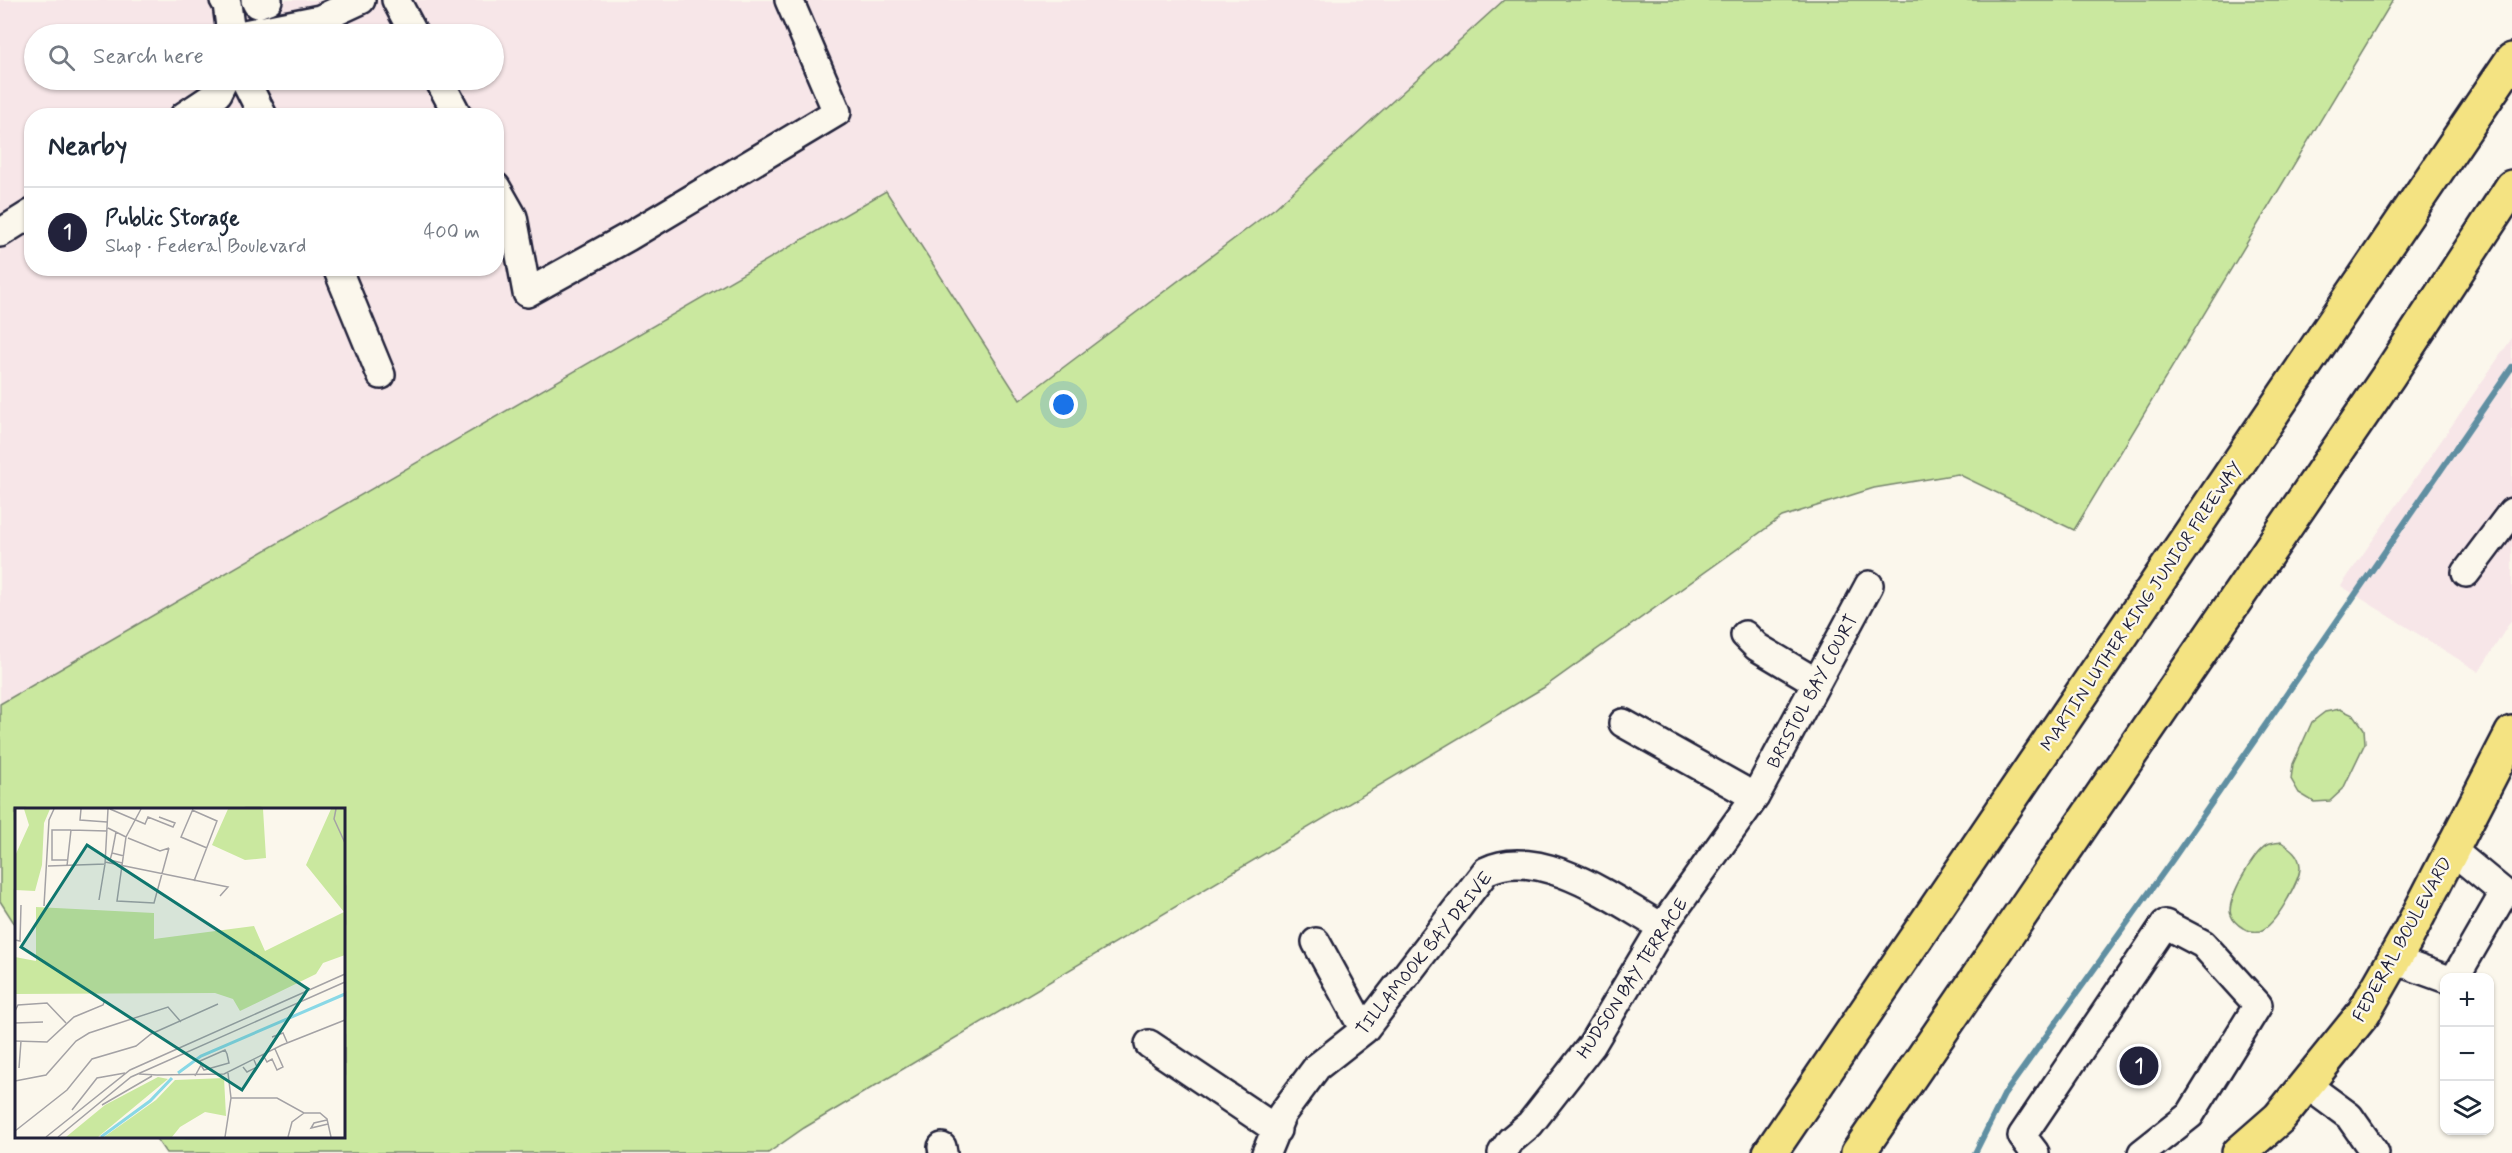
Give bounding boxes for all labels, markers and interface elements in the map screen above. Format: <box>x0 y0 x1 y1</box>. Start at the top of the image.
search box <box>24 24 504 90</box>
icon: search <box>45 41 78 74</box>
text: Search here <box>93 43 204 71</box>
text: Nearby <box>48 130 127 164</box>
text: Public Storage <box>105 205 240 233</box>
text: 1 <box>63 219 72 246</box>
text: 400 m <box>424 219 480 246</box>
text: Shop · Federal Boulevard <box>105 233 306 260</box>
your location <box>1049 390 1078 419</box>
street label: MARTIN LUTHER KING JUNIOR FREEWAY <box>2036 457 2248 756</box>
street label: BRISTOL BAY COURT <box>1762 610 1864 773</box>
inset map <box>15 808 345 1138</box>
street label: FEDERAL BOULEVARD <box>2347 853 2458 1026</box>
street label: TILLAMOOK BAY DRIVE <box>1351 866 1499 1041</box>
street label: HUDSON BAY TERRACE <box>1572 894 1694 1064</box>
map controls <box>2440 973 2494 1135</box>
button: + <box>2440 973 2494 1027</box>
button: − <box>2440 1027 2494 1081</box>
pin: 1 <box>2120 1044 2158 1088</box>
button: layers <box>2440 1081 2494 1135</box>

